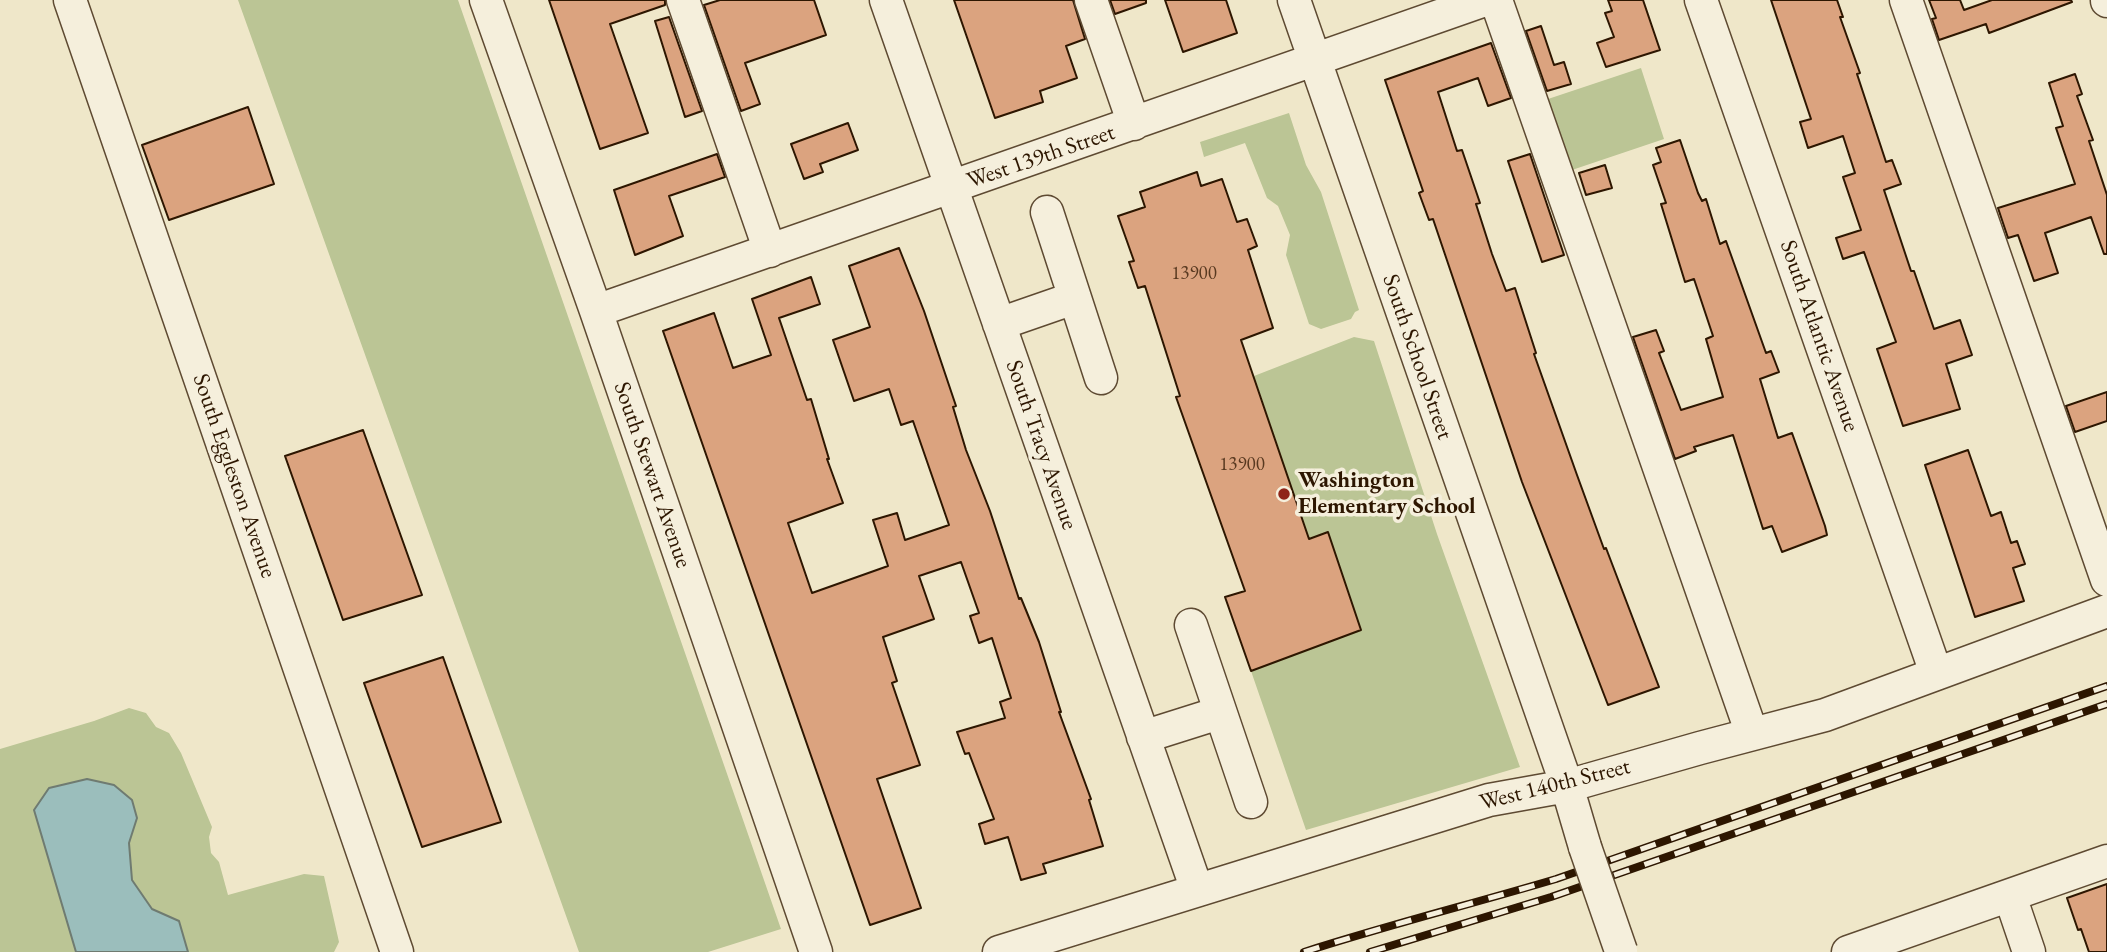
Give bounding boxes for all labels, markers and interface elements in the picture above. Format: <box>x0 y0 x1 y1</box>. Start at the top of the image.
street label: West 139th Street <box>964 119 1118 195</box>
street label: South Atlantic Avenue <box>1773 237 1865 435</box>
house number: 13900 <box>1171 263 1217 285</box>
street label: South School Street <box>1376 271 1458 443</box>
street label: South Tracy Avenue <box>999 357 1083 533</box>
street label: South Eggleston Avenue <box>186 370 282 582</box>
street label: South Stewart Avenue <box>607 378 697 572</box>
house number: 13900 <box>1219 454 1265 476</box>
place label: Washington Elementary School <box>1298 467 1476 521</box>
marker: Washington Elementary School <box>1276 486 1292 502</box>
street label: West 140th Street <box>1477 753 1633 817</box>

